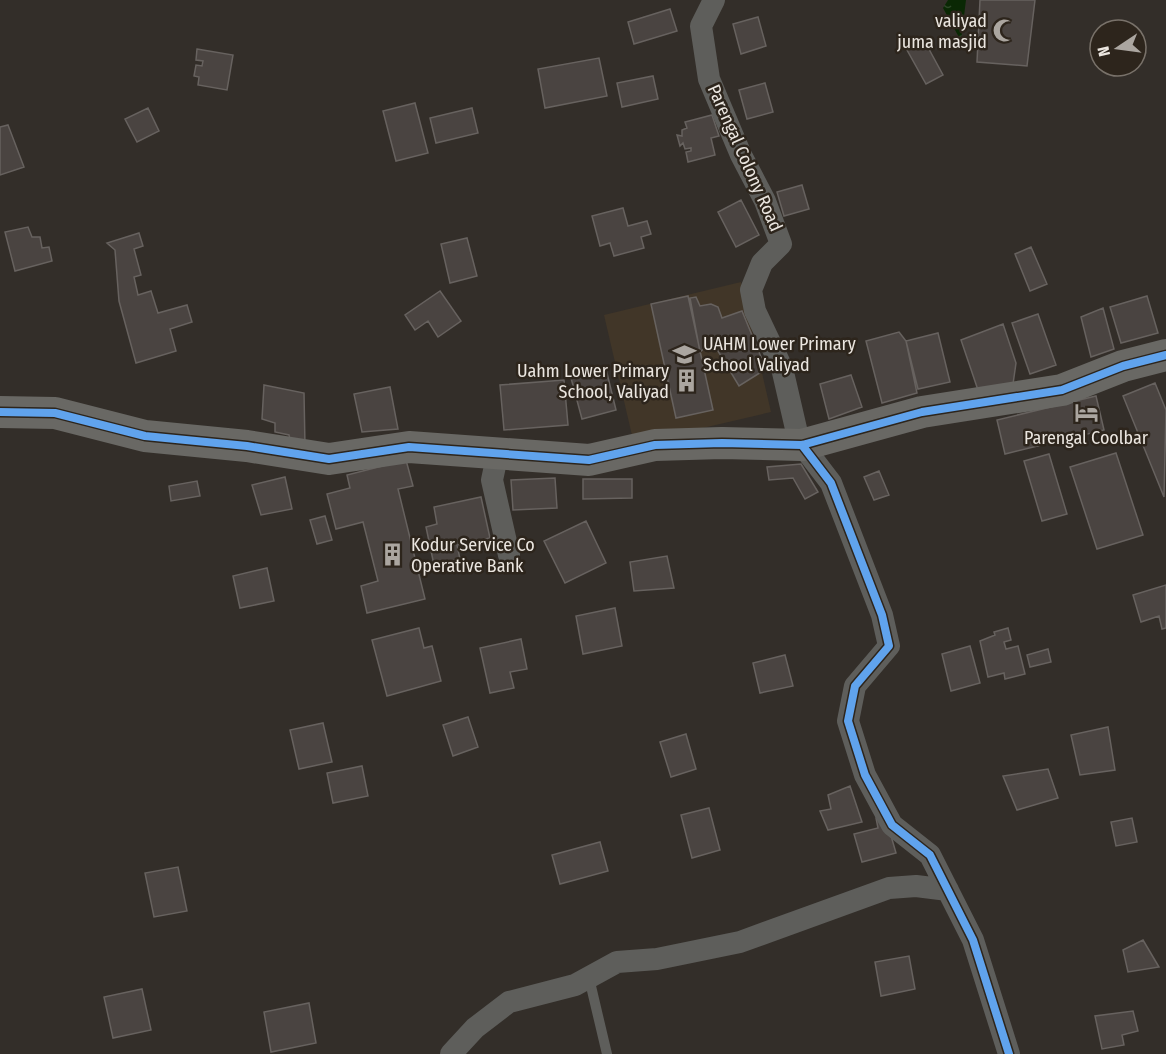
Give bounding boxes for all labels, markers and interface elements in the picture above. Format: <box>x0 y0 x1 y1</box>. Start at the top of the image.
place label: valiyad juma masjid <box>896 10 987 53</box>
mosque icon: valiyad juma masjid <box>992 18 1018 44</box>
north arrow <box>1088 18 1148 78</box>
text: N <box>1094 44 1114 58</box>
street label: Parengal Colony Road <box>703 81 787 235</box>
place label: UAHM Lower Primary School Valiyad <box>703 333 856 376</box>
school or university icon: UAHM Lower Primary School Valiyad <box>672 341 698 367</box>
place label: Uahm Lower Primary School, Valiyad <box>517 360 669 403</box>
building icon: Uahm Lower Primary School, Valiyad <box>674 368 700 394</box>
hotel icon: Parengal Coolbar <box>1073 399 1099 425</box>
place label: Parengal Coolbar <box>1024 427 1149 449</box>
place label: Kodur Service Co Operative Bank <box>411 534 535 577</box>
building icon: Kodur Service Co Operative Bank <box>380 542 406 568</box>

